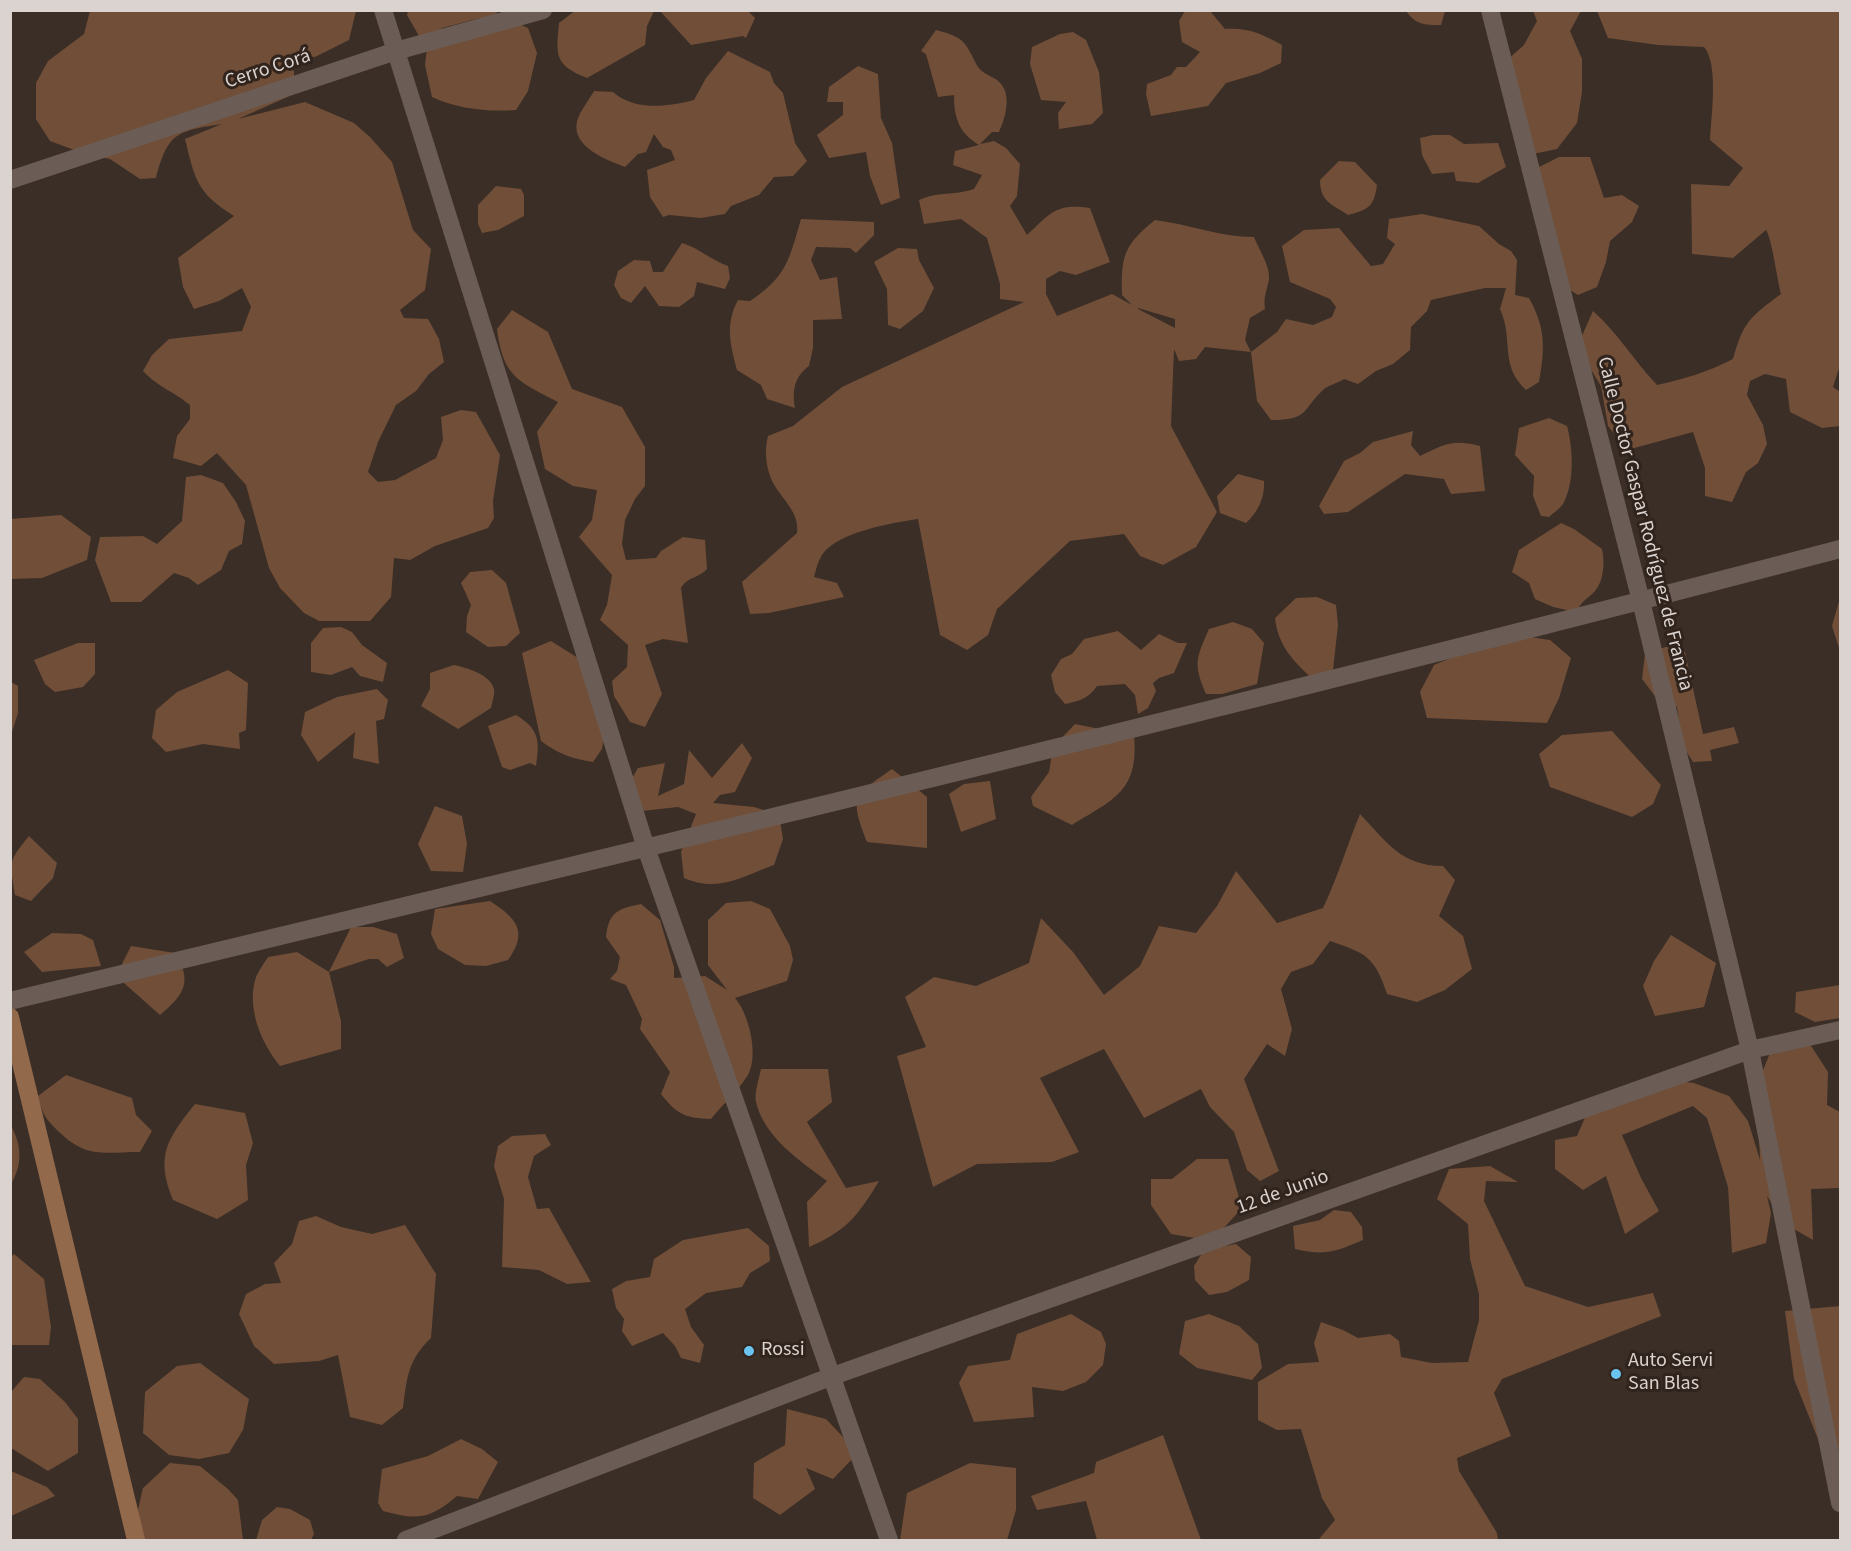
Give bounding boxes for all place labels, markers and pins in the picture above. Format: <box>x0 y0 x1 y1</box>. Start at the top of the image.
place label: Rossi <box>761 1339 805 1363</box>
marker: Rossi <box>742 1344 756 1358</box>
place label: Auto Servi San Blas <box>1628 1350 1713 1397</box>
marker: Auto Servi San Blas <box>1609 1367 1623 1381</box>

